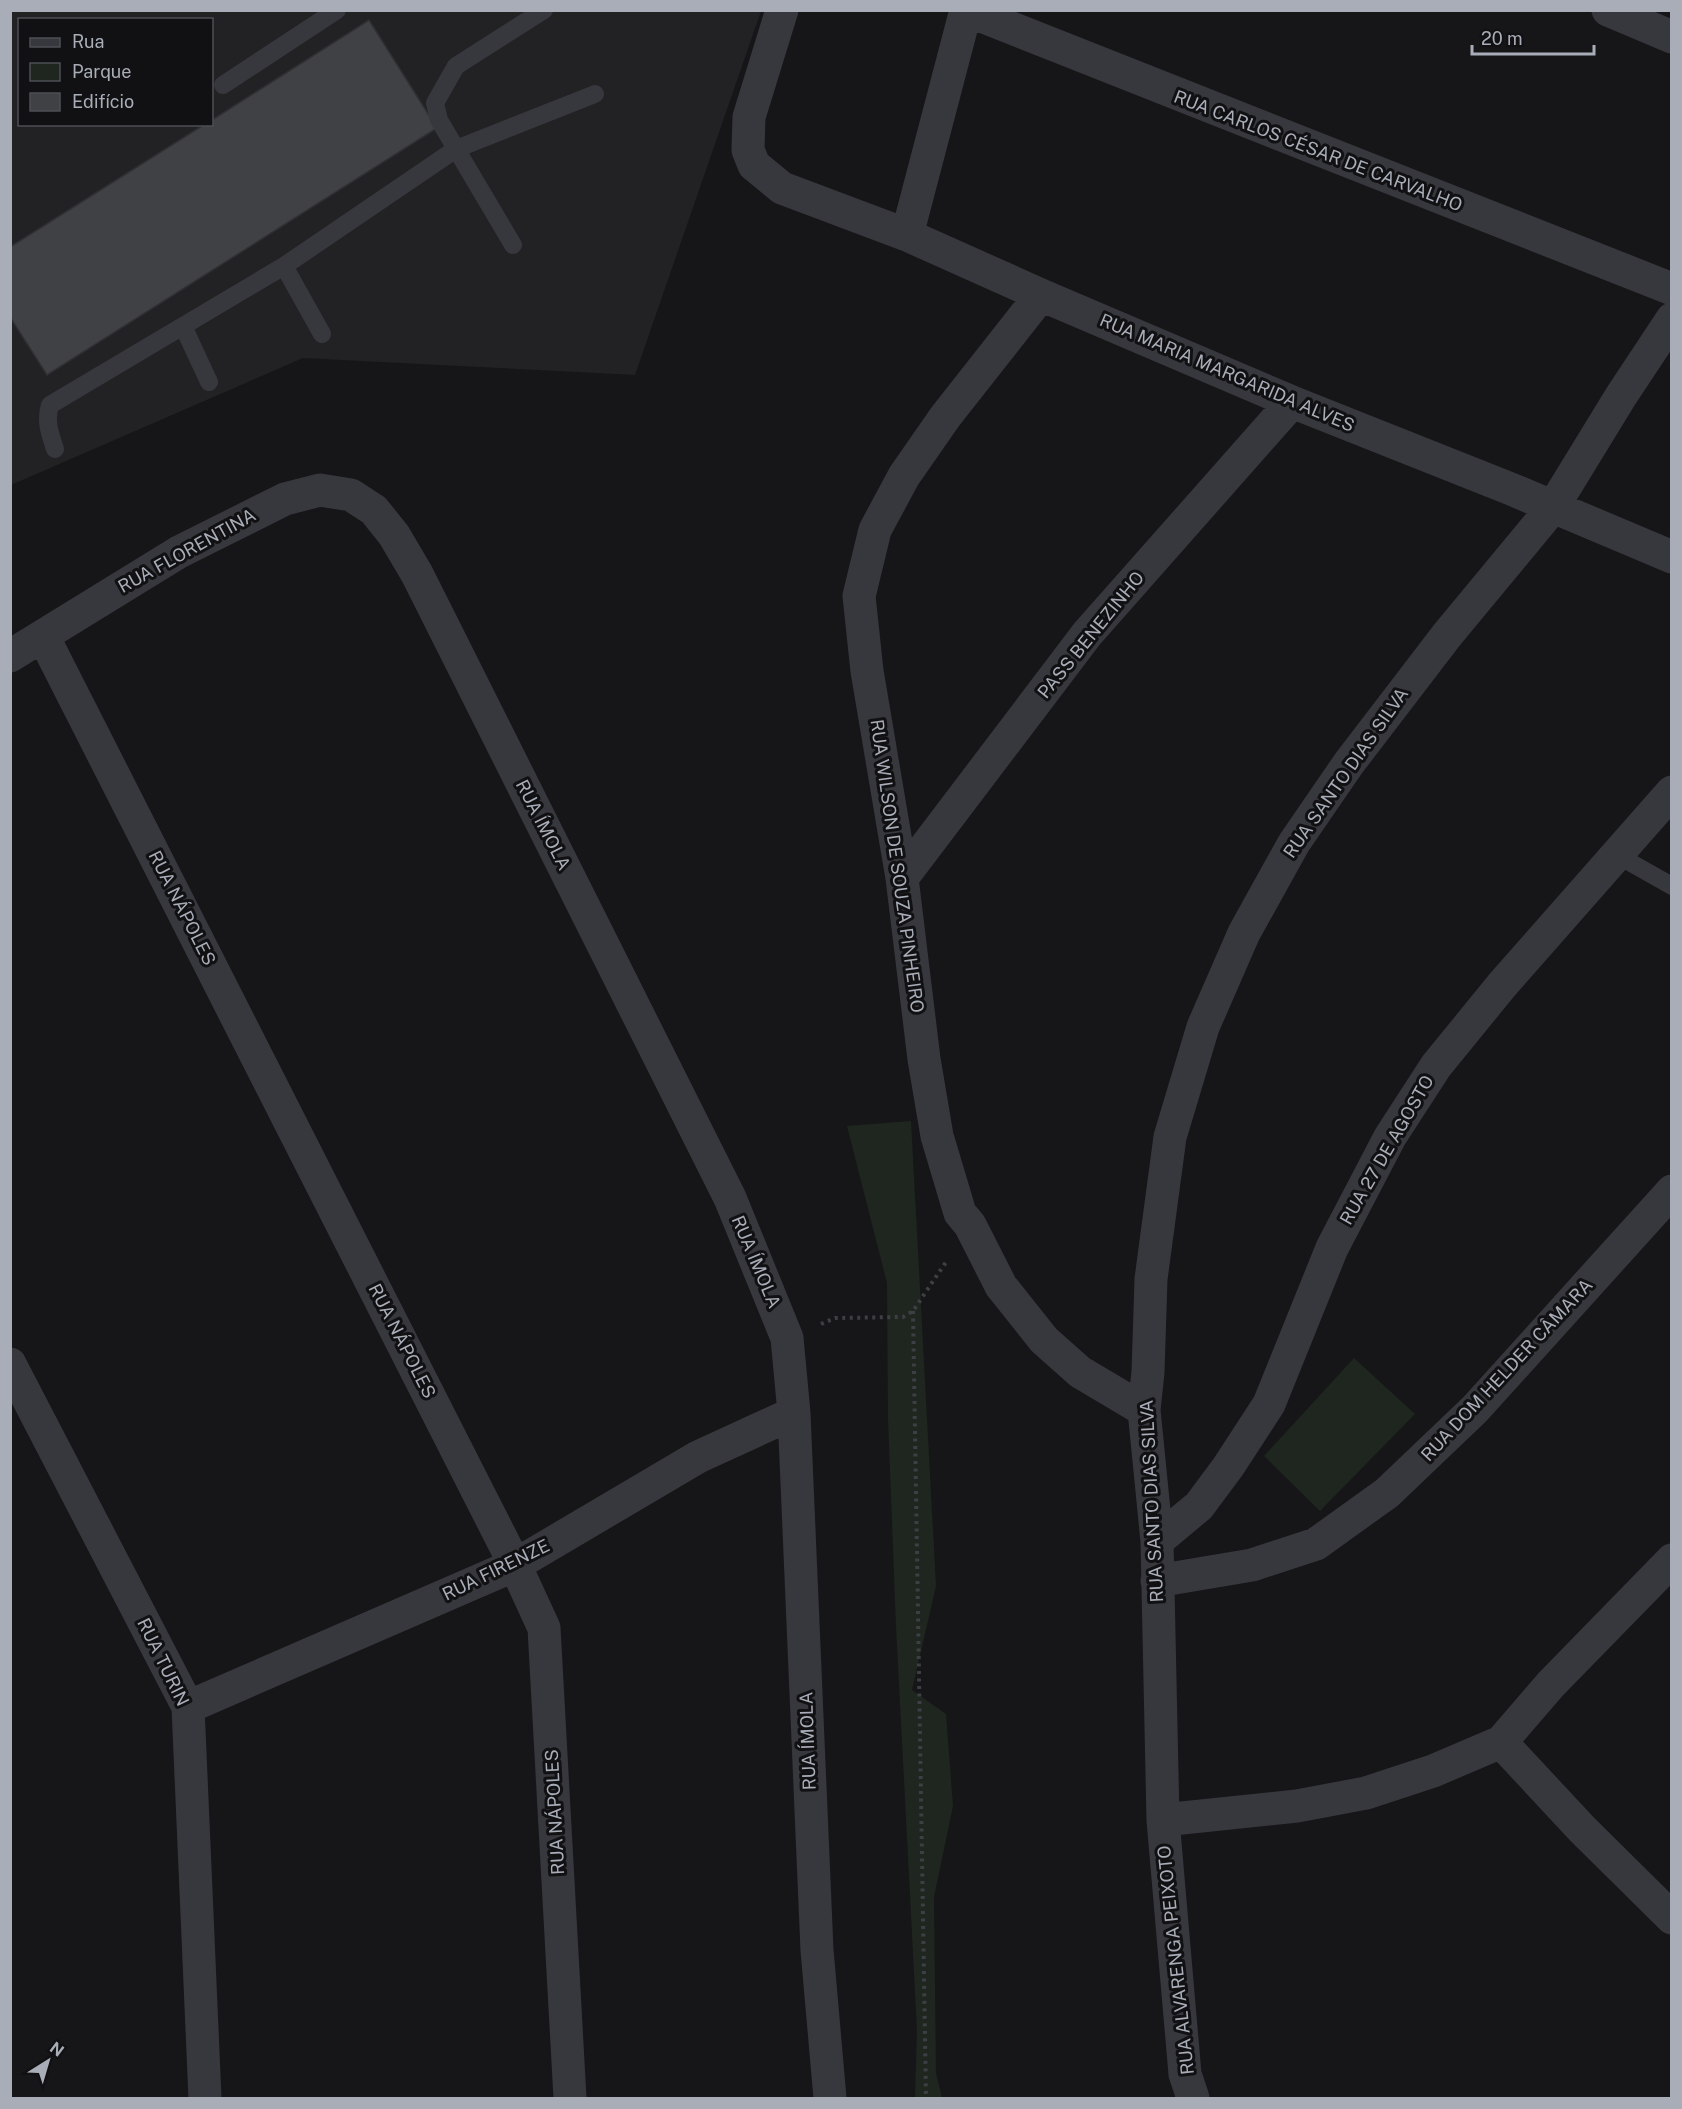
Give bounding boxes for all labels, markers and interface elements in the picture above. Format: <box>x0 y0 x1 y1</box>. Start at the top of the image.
legend <box>18 18 213 126</box>
scale bar <box>1472 18 1594 56</box>
text: 20 m <box>1481 28 1523 49</box>
text: Rua <box>72 31 104 52</box>
text: Parque <box>72 61 132 82</box>
street label: RUA CARLOS CÉSAR DE CARVALHO <box>1171 85 1466 215</box>
text: Edifício <box>72 91 134 112</box>
street label: RUA MARIA MARGARIDA ALVES <box>1097 309 1358 436</box>
street label: RUA FLORENTINA <box>114 504 259 597</box>
street label: PASS BENEZINHO <box>1033 567 1148 702</box>
street label: RUA SANTO DIAS SILVA <box>1279 683 1413 862</box>
street label: RUA WILSON DE SOUZA PINHEIRO <box>866 718 929 1014</box>
street label: RUA ÍMOLA <box>512 776 576 874</box>
street label: RUA NÁPOLES <box>145 847 221 969</box>
street label: RUA 27 DE AGOSTO <box>1335 1071 1438 1228</box>
street label: RUA ÍMOLA <box>728 1212 786 1312</box>
street label: RUA DOM HELDER CÂMARA <box>1417 1274 1597 1465</box>
street label: RUA NÁPOLES <box>365 1280 441 1402</box>
street label: RUA SANTO DIAS SILVA <box>1136 1399 1167 1603</box>
street label: RUA FIRENZE <box>439 1535 553 1605</box>
street label: RUA TURIN <box>133 1614 194 1709</box>
street label: RUA ÍMOLA <box>794 1691 820 1791</box>
street label: RUA NÁPOLES <box>540 1749 568 1875</box>
street label: RUA ALVARENGA PEIXOTO <box>1153 1844 1198 2076</box>
north arrow <box>18 2031 78 2091</box>
text: N <box>46 2038 67 2061</box>

